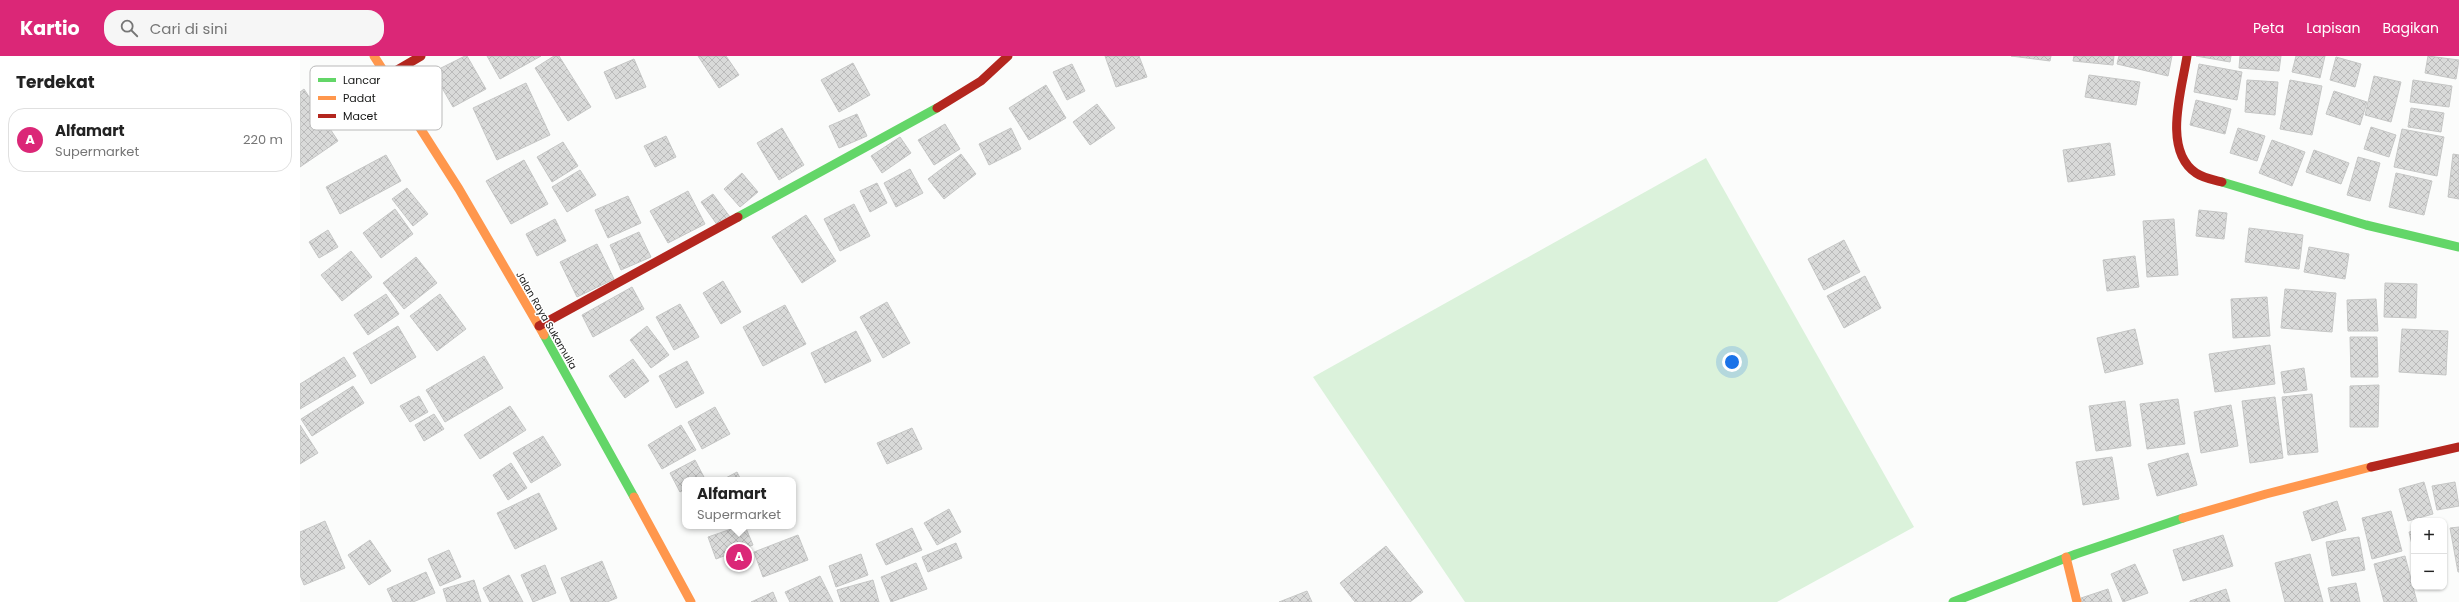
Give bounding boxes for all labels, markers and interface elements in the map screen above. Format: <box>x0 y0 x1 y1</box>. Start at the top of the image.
search box <box>104 10 384 46</box>
text: Kartio <box>20 15 80 42</box>
icon: search <box>118 17 140 39</box>
text: Cari di sini <box>150 18 227 39</box>
text: Peta <box>2253 18 2284 38</box>
text: Lapisan <box>2306 18 2360 38</box>
text: Bagikan <box>2382 18 2439 38</box>
legend <box>310 66 442 130</box>
text: Terdekat <box>16 70 95 94</box>
text: Lancar <box>343 72 380 88</box>
text: Padat <box>343 90 376 106</box>
text: Macet <box>343 108 377 124</box>
text: Alfamart <box>55 120 125 141</box>
text: A <box>25 130 35 149</box>
text: 220 m <box>243 130 283 149</box>
text: Supermarket <box>55 142 139 161</box>
street label: Jalan Raya Sukamulia <box>512 269 581 372</box>
your location <box>1722 352 1742 372</box>
popup <box>682 477 796 529</box>
text: Alfamart <box>697 483 767 504</box>
text: Supermarket <box>697 505 781 524</box>
map controls <box>2411 518 2447 590</box>
button: + <box>2411 518 2447 554</box>
pin: A <box>726 542 752 572</box>
button: − <box>2411 554 2447 590</box>

